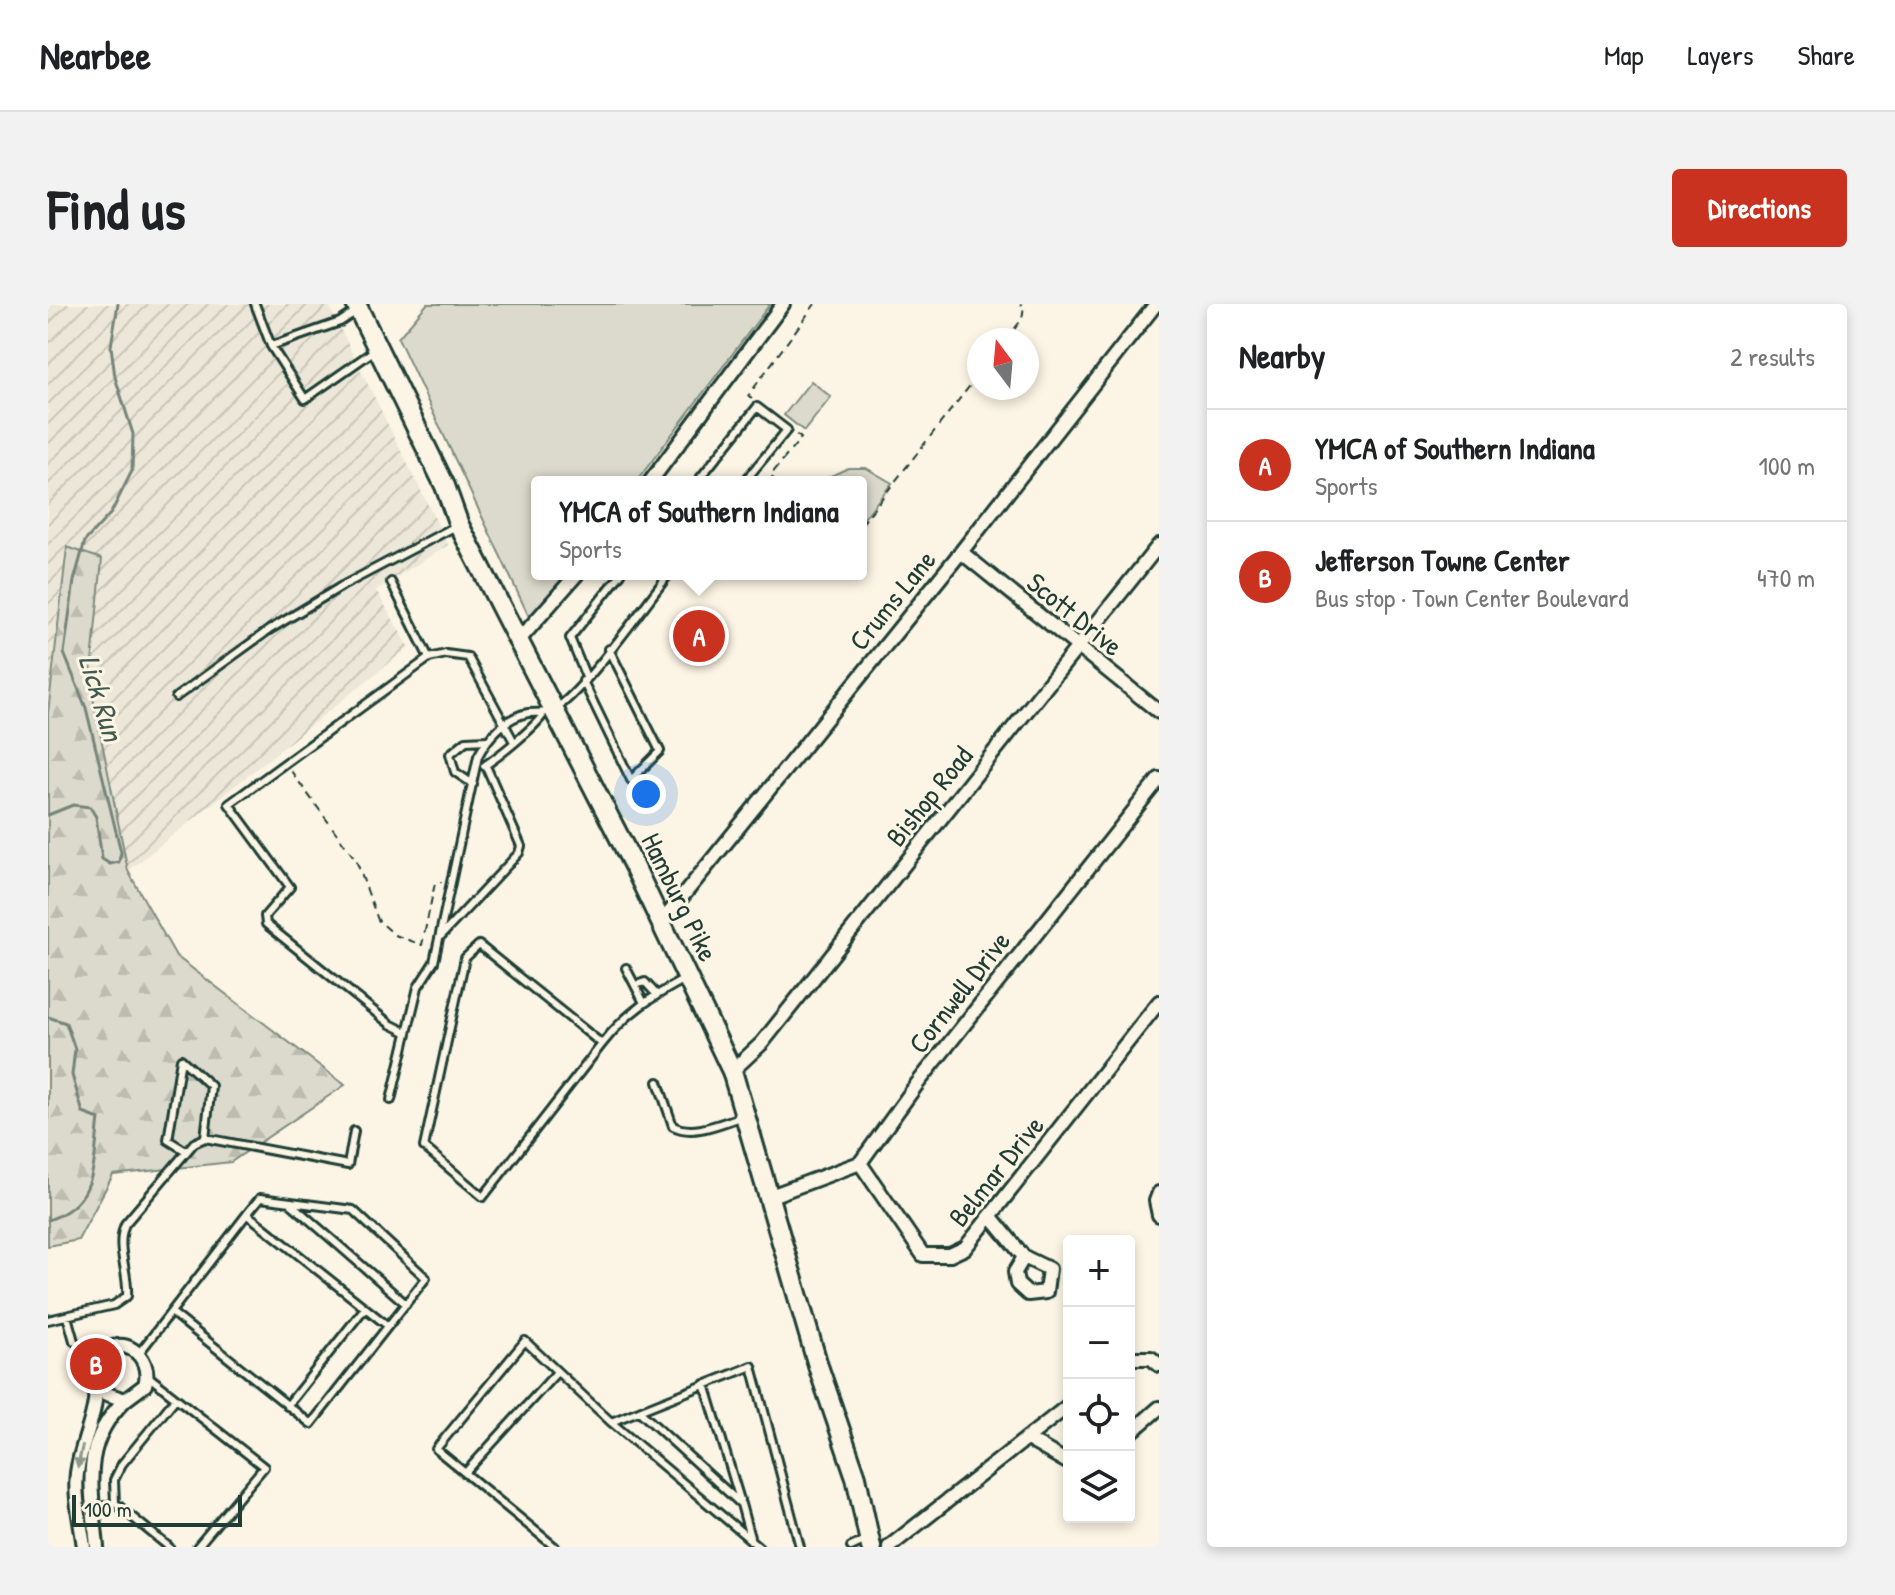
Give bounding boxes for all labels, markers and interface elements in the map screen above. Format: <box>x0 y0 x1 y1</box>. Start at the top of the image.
text: Nearbee <box>40 29 151 81</box>
text: Map <box>1604 36 1644 74</box>
text: Layers <box>1688 36 1753 74</box>
text: Share <box>1797 36 1855 74</box>
button: Directions <box>1672 169 1847 247</box>
text: Find us <box>48 171 186 246</box>
north arrow <box>967 328 1039 400</box>
text: Nearby <box>1239 333 1325 379</box>
text: 2 results <box>1730 339 1815 374</box>
text: YMCA of Southern Indiana <box>1315 428 1595 468</box>
text: A <box>1259 448 1271 483</box>
text: 100 m <box>1759 448 1815 483</box>
text: Sports <box>1315 468 1378 503</box>
popup <box>531 476 867 580</box>
text: YMCA of Southern Indiana <box>559 491 839 531</box>
text: Sports <box>559 531 622 566</box>
text: Jefferson Towne Center <box>1315 540 1570 580</box>
street label: Crums Lane <box>840 542 944 658</box>
text: B <box>1258 560 1272 595</box>
text: 470 m <box>1757 560 1815 595</box>
street label: Scott Drive <box>1019 564 1131 664</box>
text: Bus stop · Town Center Boulevard <box>1315 580 1628 615</box>
pin: A <box>673 606 725 666</box>
water label: Lick Run <box>70 650 135 748</box>
street label: Bishop Road <box>877 738 981 854</box>
your location <box>626 774 666 814</box>
street label: Hamburg Pike <box>633 827 727 967</box>
street label: Cornwell Drive <box>899 923 1019 1061</box>
street label: Belmar Drive <box>939 1107 1053 1235</box>
map controls <box>1063 1235 1135 1523</box>
button: + <box>1063 1235 1135 1307</box>
button: − <box>1063 1307 1135 1379</box>
pin: B <box>70 1334 122 1394</box>
button: locate <box>1063 1379 1135 1451</box>
one-way arrow <box>73 1444 86 1469</box>
button: layers <box>1063 1451 1135 1523</box>
scale bar <box>72 1491 242 1527</box>
text: 100 m <box>84 1494 132 1524</box>

